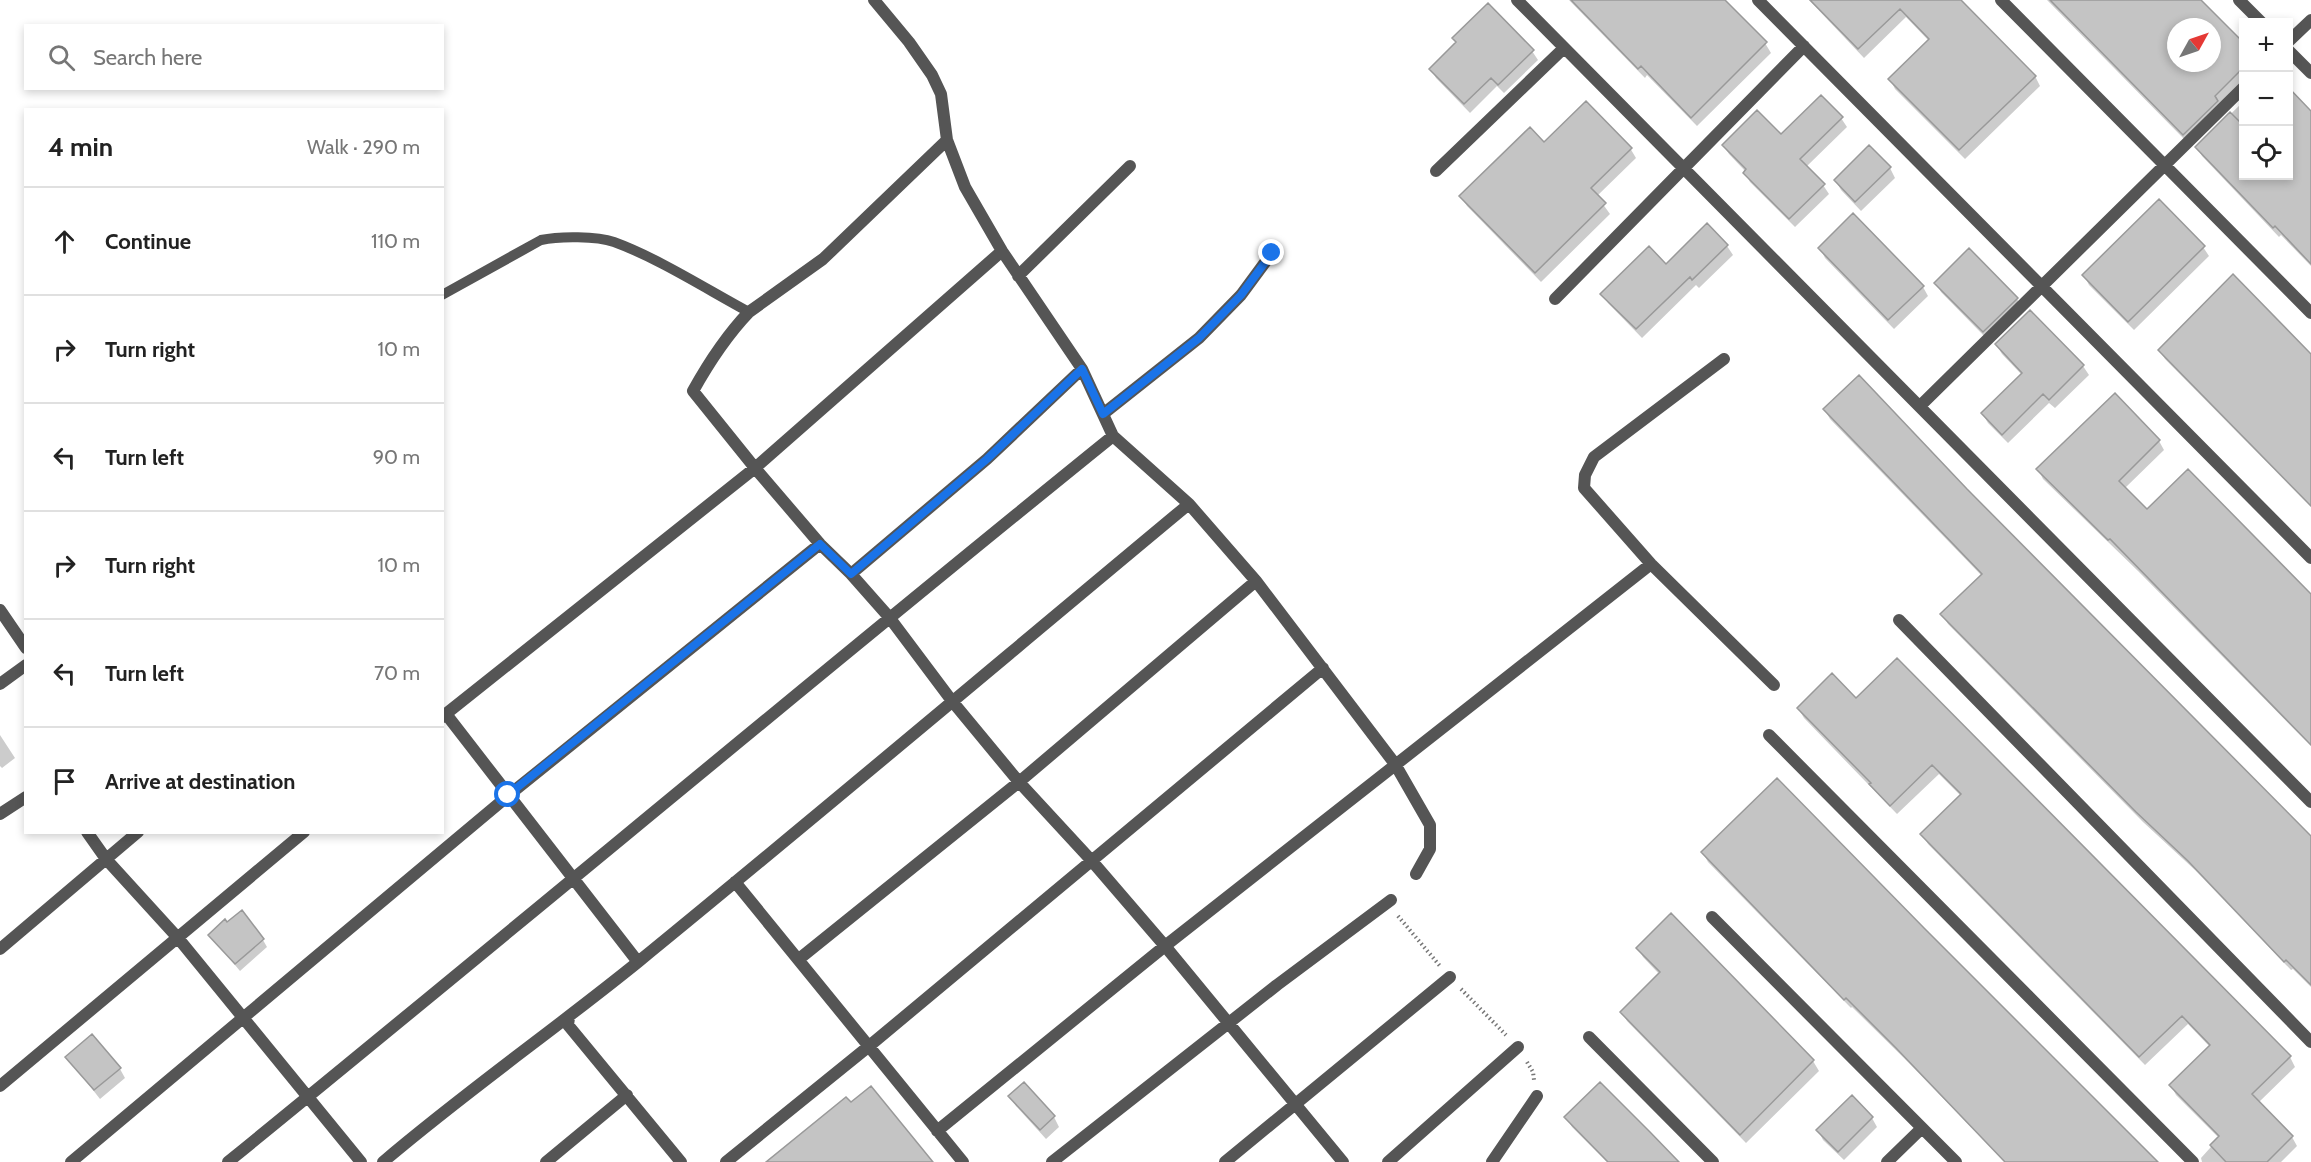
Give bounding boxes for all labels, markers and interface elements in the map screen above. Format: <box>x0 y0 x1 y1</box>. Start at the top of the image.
north arrow <box>2167 18 2221 72</box>
map controls <box>2239 18 2293 180</box>
button: + <box>2239 18 2293 72</box>
search box <box>24 24 444 90</box>
icon: search <box>45 41 78 74</box>
text: Search here <box>93 44 202 71</box>
button: − <box>2239 72 2293 126</box>
button: locate <box>2239 126 2293 180</box>
text: 4 min <box>48 131 113 163</box>
text: Walk · 290 m <box>307 135 420 159</box>
icon: ahead <box>48 225 81 258</box>
text: Continue <box>105 228 191 255</box>
text: 110 m <box>371 229 420 253</box>
route end <box>1258 239 1284 265</box>
icon: right <box>48 333 81 366</box>
text: Turn right <box>105 336 195 363</box>
text: 10 m <box>377 337 420 361</box>
icon: left <box>48 441 81 474</box>
text: Turn left <box>105 444 184 471</box>
text: 90 m <box>373 445 420 469</box>
icon: right <box>48 549 81 582</box>
text: Turn right <box>105 552 195 579</box>
text: 10 m <box>377 553 420 577</box>
icon: left <box>48 657 81 690</box>
text: Turn left <box>105 660 184 687</box>
text: 70 m <box>374 661 420 685</box>
icon: arrive <box>48 765 81 798</box>
text: Arrive at destination <box>105 768 295 795</box>
route start <box>494 781 520 807</box>

